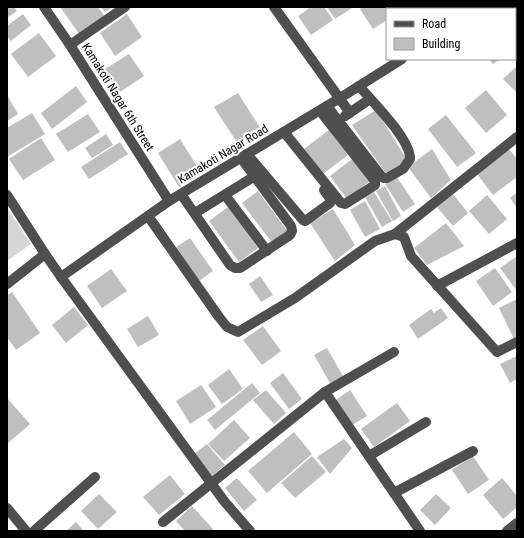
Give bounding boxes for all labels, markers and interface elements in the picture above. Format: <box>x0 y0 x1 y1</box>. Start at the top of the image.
legend <box>386 8 516 60</box>
text: Road <box>422 17 446 31</box>
text: Building <box>422 37 460 51</box>
street label: Kamakoti Nagar 6th Street <box>79 40 157 154</box>
street label: Kamakoti Nagar Road <box>175 121 271 187</box>

